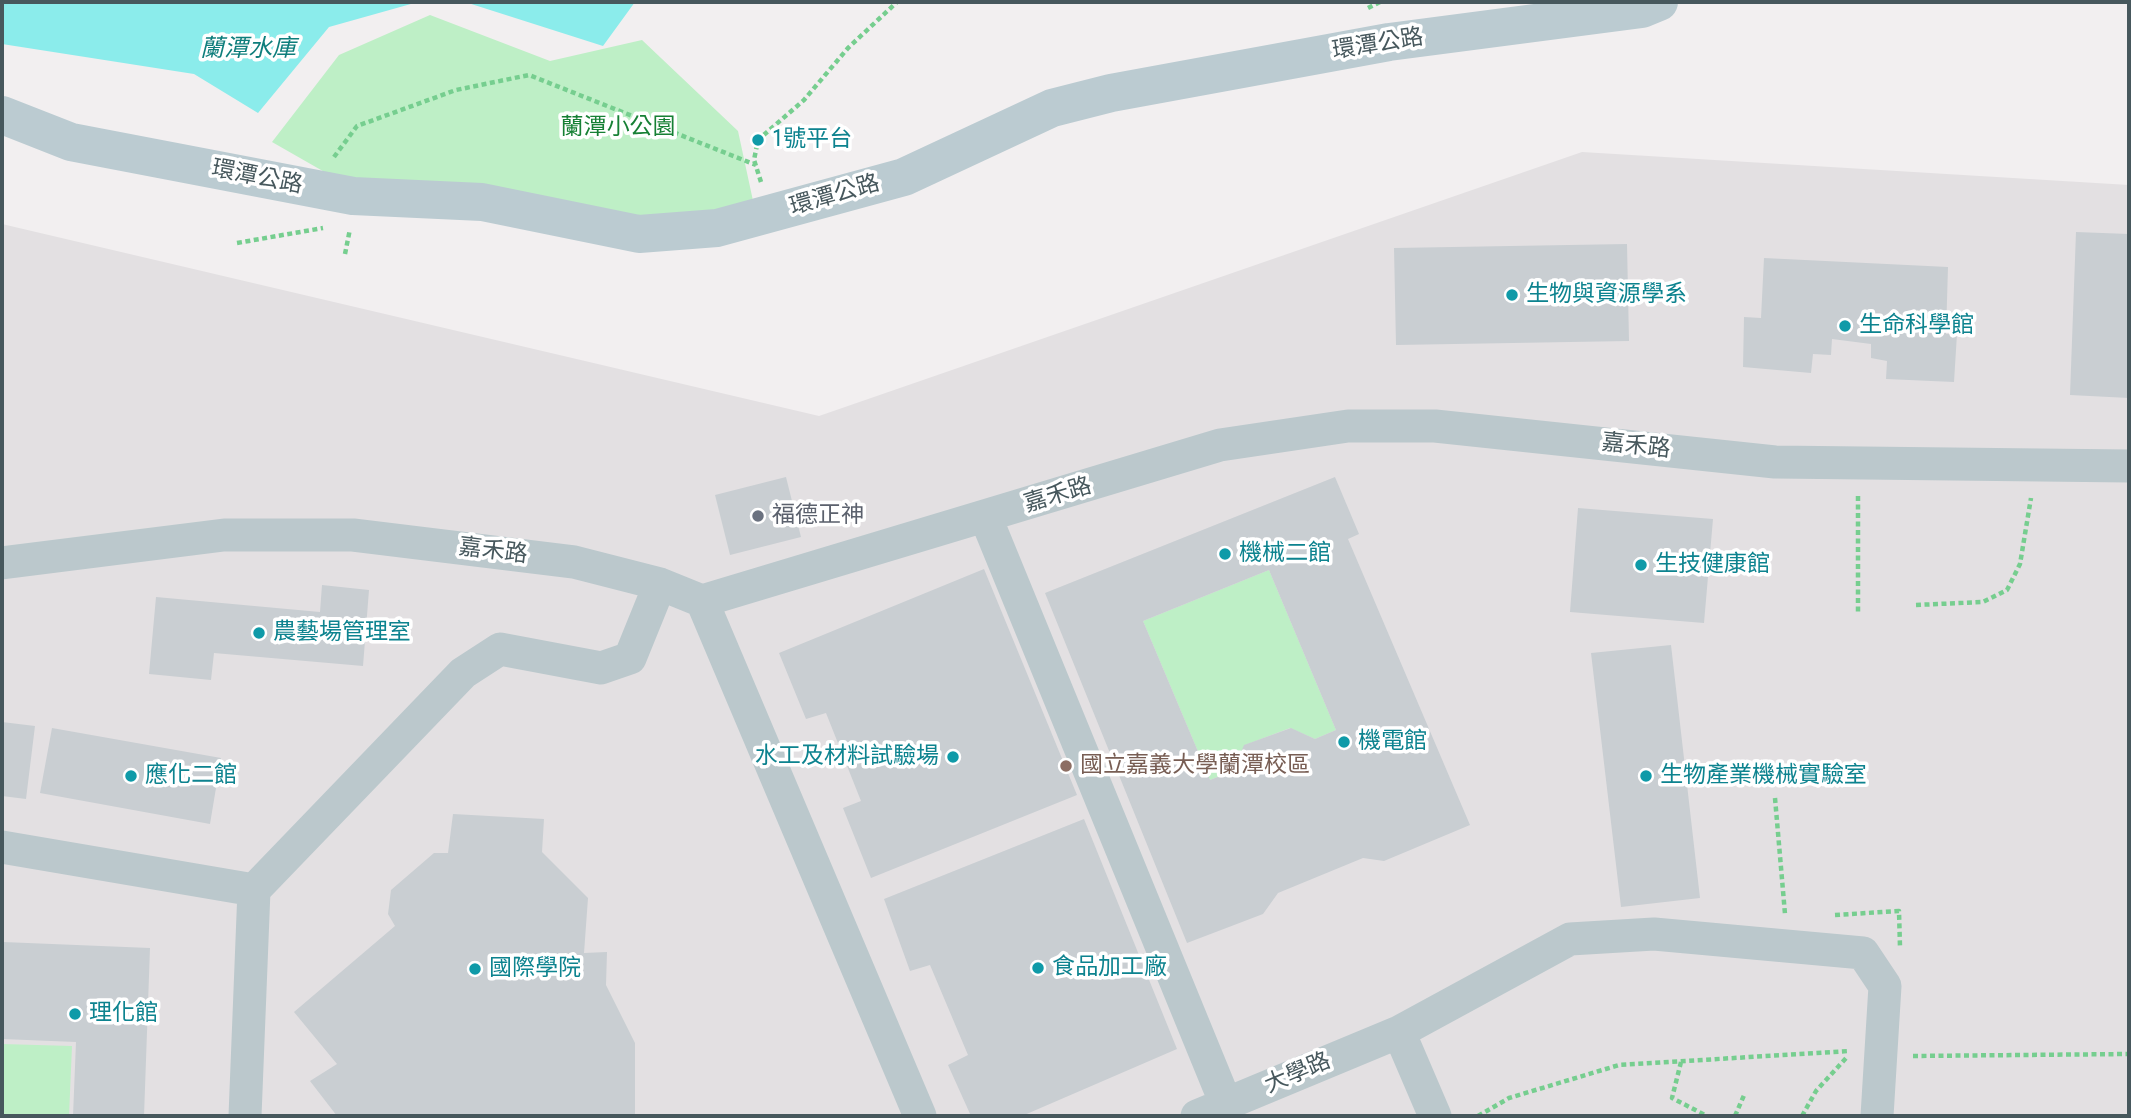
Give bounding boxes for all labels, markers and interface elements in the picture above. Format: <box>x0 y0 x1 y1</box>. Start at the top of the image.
street label: 環潭公路 <box>1330 24 1426 66</box>
water label: 蘭潭水庫 <box>200 36 296 64</box>
park label: 蘭潭小公園 <box>561 114 675 142</box>
place label: 1號平台 <box>772 126 852 154</box>
marker: 1號平台 <box>750 132 766 148</box>
street label: 環潭公路 <box>209 156 305 200</box>
street label: 環潭公路 <box>787 170 883 222</box>
place label: 生物與資源學系 <box>1526 281 1687 309</box>
marker: 生物與資源學系 <box>1504 287 1520 303</box>
place label: 生命科學館 <box>1859 312 1974 340</box>
marker: 生命科學館 <box>1837 318 1853 334</box>
street label: 嘉禾路 <box>1600 430 1672 464</box>
street label: 嘉禾路 <box>1021 473 1095 519</box>
place label: 福德正神 <box>772 502 864 530</box>
marker: 福德正神 <box>750 508 766 524</box>
street label: 嘉禾路 <box>457 534 529 570</box>
place label: 機械二館 <box>1239 540 1331 568</box>
marker: 機械二館 <box>1217 546 1233 562</box>
place label: 生技健康館 <box>1655 551 1770 579</box>
marker: 生技健康館 <box>1633 557 1649 573</box>
place label: 農藝場管理室 <box>273 619 411 647</box>
marker: 農藝場管理室 <box>251 625 267 641</box>
place label: 機電館 <box>1358 728 1427 756</box>
marker: 機電館 <box>1336 734 1352 750</box>
place label: 水工及材料試驗場 <box>755 743 939 771</box>
marker: 水工及材料試驗場 <box>945 749 961 765</box>
place label: 國立嘉義大學蘭潭校區 <box>1080 752 1310 780</box>
marker: 國立嘉義大學蘭潭校區 <box>1058 758 1074 774</box>
place label: 應化二館 <box>145 762 237 790</box>
place label: 生物產業機械實驗室 <box>1660 762 1867 790</box>
marker: 應化二館 <box>123 768 139 784</box>
marker: 生物產業機械實驗室 <box>1638 768 1654 784</box>
place label: 食品加工廠 <box>1052 954 1167 982</box>
place label: 國際學院 <box>489 955 581 983</box>
marker: 食品加工廠 <box>1030 960 1046 976</box>
marker: 國際學院 <box>467 961 483 977</box>
place label: 理化館 <box>89 1000 158 1028</box>
marker: 理化館 <box>67 1006 83 1022</box>
street label: 大學路 <box>1261 1048 1335 1100</box>

